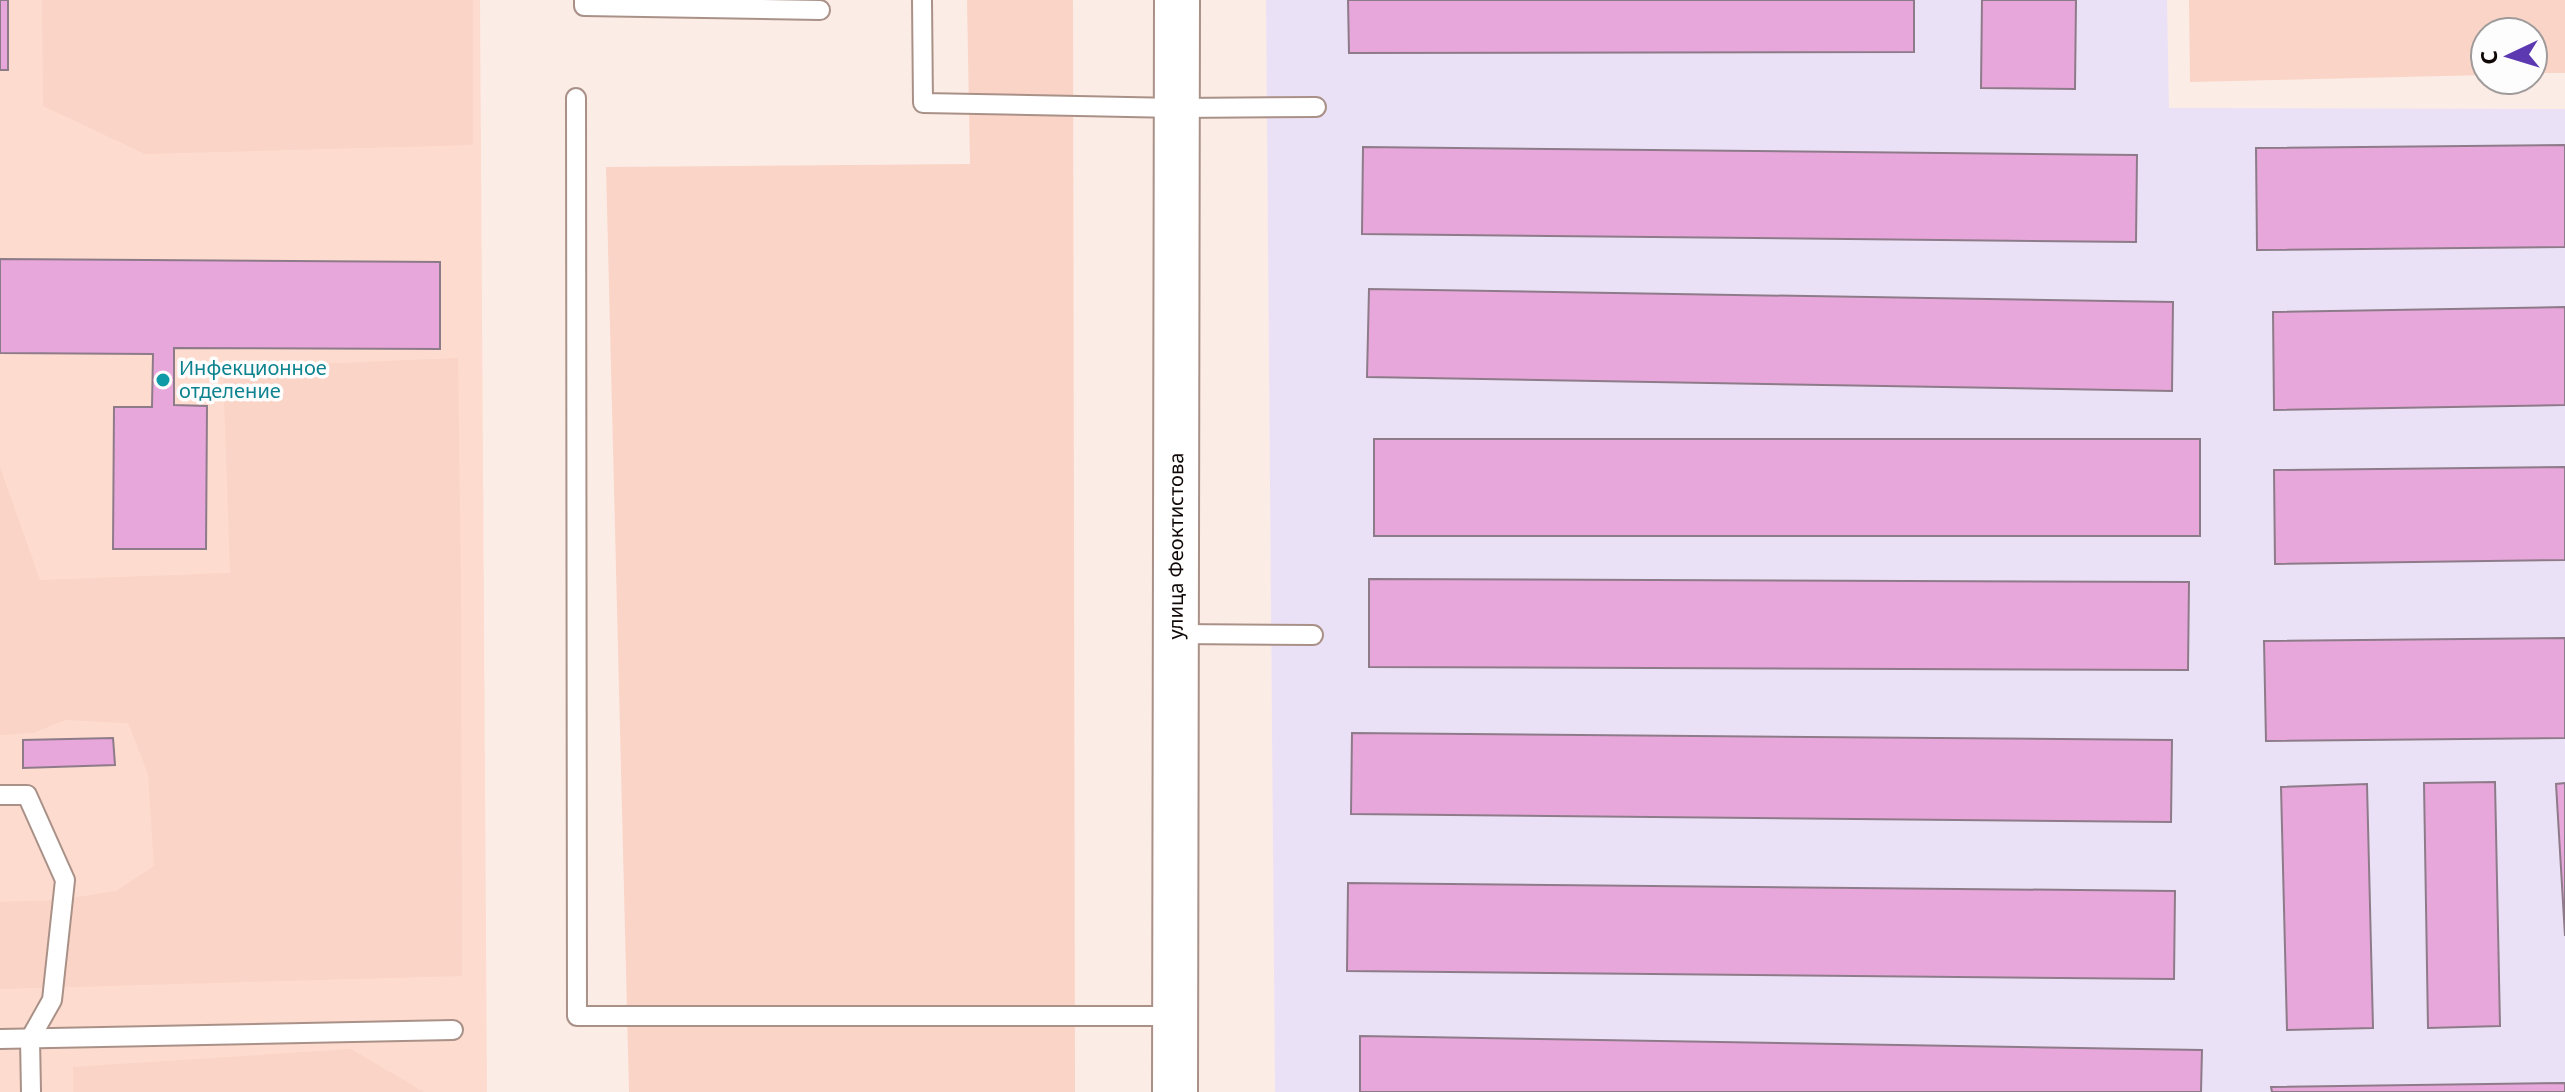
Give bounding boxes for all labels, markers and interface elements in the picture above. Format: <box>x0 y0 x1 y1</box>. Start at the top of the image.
north arrow <box>2469 16 2549 96</box>
text: С <box>2473 49 2504 66</box>
place label: Инфекционное отделение <box>179 354 327 404</box>
marker: Инфекционное отделение <box>154 371 172 389</box>
street label: улица Феоктистова <box>1162 453 1189 639</box>

